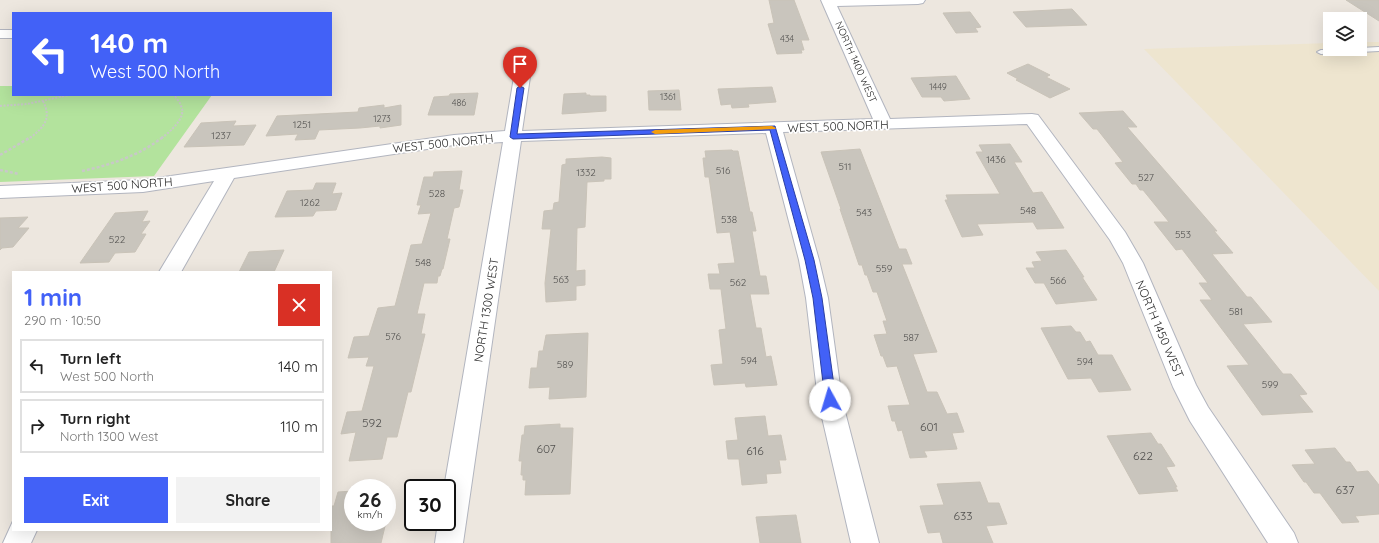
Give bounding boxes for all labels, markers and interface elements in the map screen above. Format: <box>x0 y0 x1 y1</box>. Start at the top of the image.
map controls <box>1323 12 1367 56</box>
button: layers <box>1323 12 1367 56</box>
street label: NORTH 1400 WEST <box>832 19 880 105</box>
text: 140 m <box>90 25 168 60</box>
icon: left <box>24 28 76 80</box>
house number: 434 <box>780 33 794 44</box>
pin <box>503 47 537 88</box>
icon: arrive <box>509 53 531 75</box>
text: West 500 North <box>90 60 220 83</box>
house number: 1449 <box>929 81 947 92</box>
house number: 1361 <box>660 91 676 102</box>
house number: 486 <box>452 97 466 108</box>
house number: 1273 <box>373 113 391 124</box>
street label: WEST 500 NORTH <box>787 117 889 135</box>
house number: 1251 <box>293 118 311 131</box>
house number: 1237 <box>211 129 231 142</box>
street label: WEST 500 NORTH <box>392 130 494 156</box>
house number: 1436 <box>986 153 1006 166</box>
house number: 511 <box>839 160 851 173</box>
house number: 516 <box>716 164 731 177</box>
house number: 1332 <box>576 166 596 179</box>
house number: 527 <box>1138 171 1154 184</box>
street label: WEST 500 NORTH <box>71 174 173 196</box>
house number: 528 <box>429 187 445 200</box>
house number: 1262 <box>300 196 321 209</box>
house number: 548 <box>1020 204 1036 217</box>
house number: 543 <box>856 206 872 219</box>
house number: 538 <box>721 213 737 226</box>
house number: 553 <box>1175 228 1191 241</box>
house number: 522 <box>109 233 126 246</box>
house number: 548 <box>415 256 431 269</box>
street label: NORTH 1300 WEST <box>470 257 502 363</box>
house number: 559 <box>876 262 893 275</box>
house number: 563 <box>553 273 569 286</box>
house number: 566 <box>1050 274 1067 287</box>
house number: 562 <box>730 276 747 289</box>
street label: NORTH 1450 WEST <box>1133 278 1187 380</box>
text: 1 min <box>24 282 82 312</box>
button: close <box>278 284 320 326</box>
house number: 581 <box>1229 305 1243 318</box>
text: 290 m · 10:50 <box>24 312 101 328</box>
house number: 576 <box>385 330 401 343</box>
house number: 587 <box>903 331 919 344</box>
text: Turn left <box>60 349 122 368</box>
house number: 594 <box>741 354 757 367</box>
icon: left <box>26 355 48 377</box>
house number: 594 <box>1077 355 1093 368</box>
text: 140 m <box>278 357 318 376</box>
house number: 589 <box>557 358 574 371</box>
text: West 500 North <box>60 368 154 384</box>
house number: 599 <box>1262 378 1279 391</box>
position arrow <box>809 379 851 421</box>
text: Turn right <box>60 409 131 428</box>
icon: right <box>26 415 48 437</box>
house number: 592 <box>362 415 382 430</box>
text: 110 m <box>280 417 318 436</box>
house number: 601 <box>920 419 938 434</box>
text: North 1300 West <box>60 428 159 444</box>
house number: 607 <box>536 441 556 456</box>
house number: 616 <box>746 443 764 458</box>
house number: 622 <box>1133 448 1153 463</box>
button: Exit <box>24 477 168 523</box>
button: Share <box>176 477 320 523</box>
speed limit sign: 30 <box>404 479 456 531</box>
house number: 637 <box>1336 482 1354 497</box>
text: 26 <box>359 487 381 512</box>
text: km/h <box>357 508 383 521</box>
house number: 633 <box>953 508 973 523</box>

